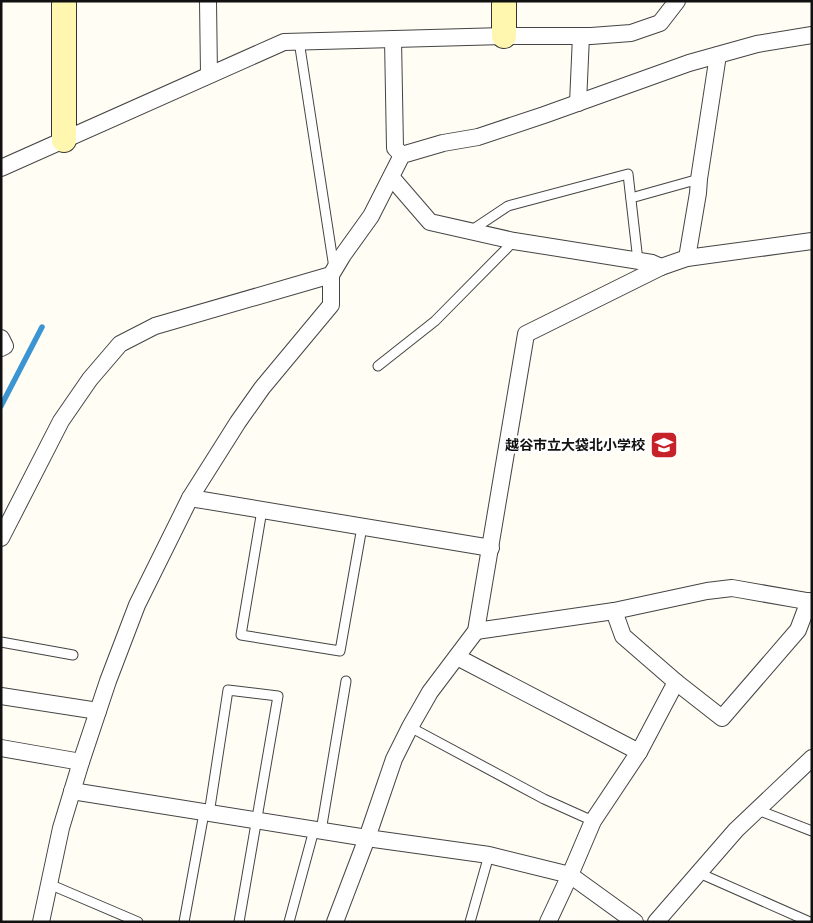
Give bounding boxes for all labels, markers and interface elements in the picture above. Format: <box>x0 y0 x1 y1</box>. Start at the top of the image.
school or university icon: 越谷市立大袋北小学校 <box>649 430 679 460</box>
place label: 越谷市立大袋北小学校 <box>505 435 645 454</box>

